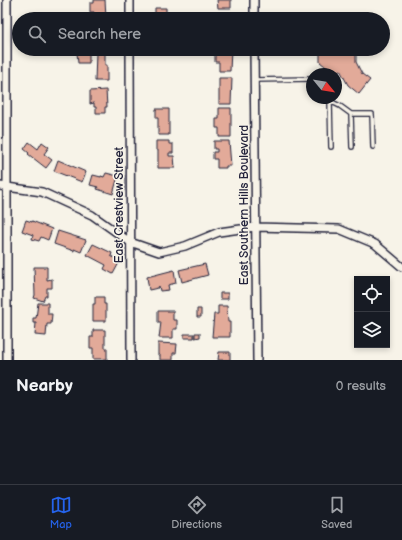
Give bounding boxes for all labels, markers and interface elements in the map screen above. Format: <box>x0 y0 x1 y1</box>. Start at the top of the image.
search box <box>12 12 390 56</box>
icon: search <box>26 23 48 45</box>
text: Search here <box>58 25 141 44</box>
north arrow <box>306 68 342 104</box>
street label: East Southern Hills Boulevard <box>237 125 252 285</box>
street label: East Crestview Street <box>112 146 127 263</box>
map controls <box>354 276 390 348</box>
button: locate <box>354 276 390 312</box>
button: layers <box>354 312 390 348</box>
text: Nearby <box>16 376 73 396</box>
text: 0 results <box>336 378 386 394</box>
tab: Map <box>50 494 72 531</box>
tab: Directions <box>171 494 222 531</box>
tab: Saved <box>321 494 352 531</box>

